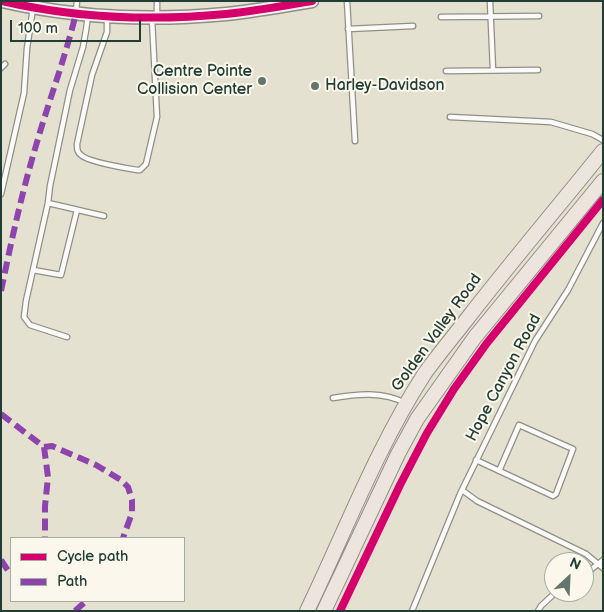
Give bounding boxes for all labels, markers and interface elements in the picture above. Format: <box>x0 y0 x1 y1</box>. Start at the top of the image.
scale bar <box>12 10 144 42</box>
text: 100 m <box>18 19 58 38</box>
place label: Centre Pointe Collision Center <box>137 62 252 100</box>
marker: Centre Pointe Collision Center <box>256 75 268 87</box>
place label: Harley-Davidson <box>325 76 445 96</box>
marker: Harley-Davidson <box>309 80 321 92</box>
street label: Golden Valley Road <box>388 270 486 396</box>
street label: Hope Canyon Road <box>462 311 546 445</box>
legend <box>10 537 185 602</box>
text: Cycle path <box>57 547 128 566</box>
north arrow <box>544 552 594 602</box>
text: N <box>567 554 583 574</box>
text: Path <box>57 572 87 591</box>

